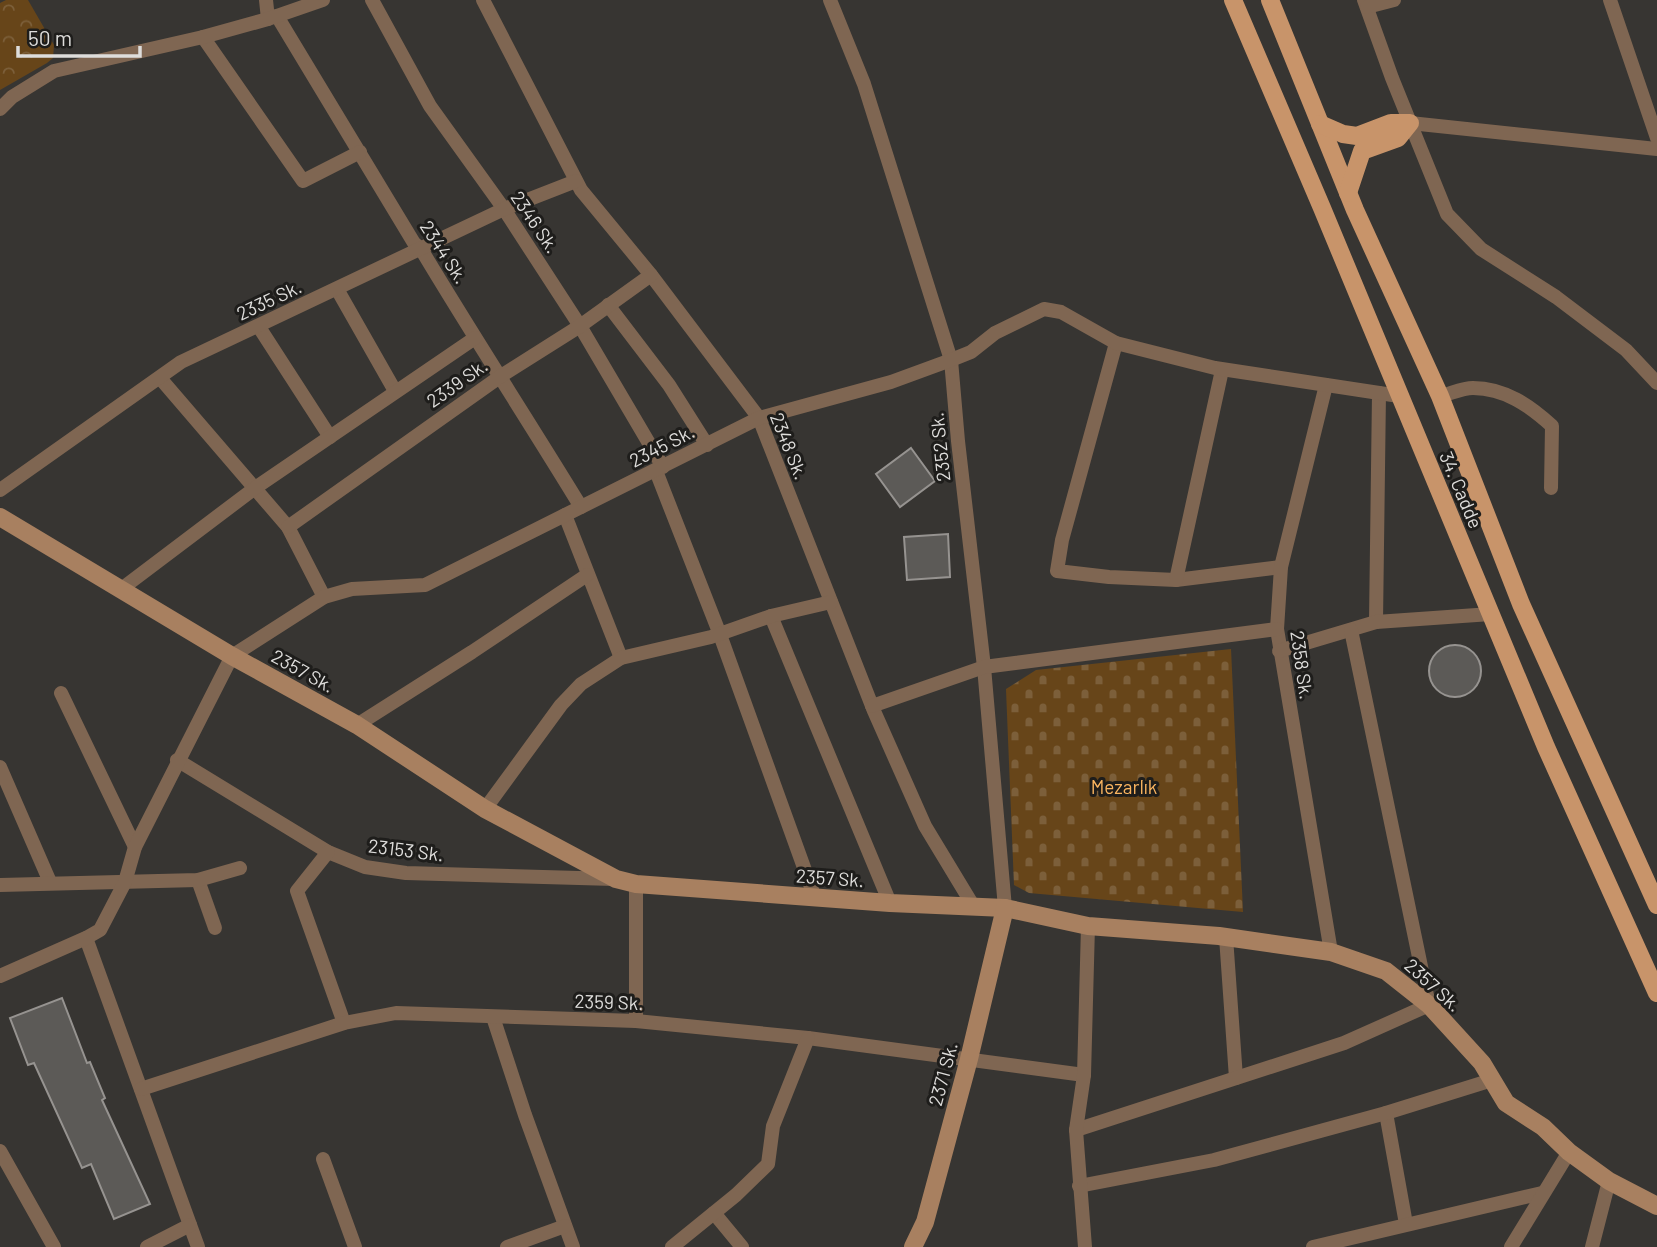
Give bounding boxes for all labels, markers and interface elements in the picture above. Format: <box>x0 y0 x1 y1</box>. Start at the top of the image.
scale bar <box>18 14 140 58</box>
text: 50 m <box>28 25 72 50</box>
street label: 2346 Sk. <box>506 186 564 257</box>
street label: 2344 Sk. <box>416 216 473 288</box>
street label: 2335 Sk. <box>233 275 305 325</box>
street label: 2339 Sk. <box>422 353 492 412</box>
street label: 2348 Sk. <box>766 409 813 483</box>
street label: 2352 Sk. <box>924 411 955 483</box>
street label: 2345 Sk. <box>625 419 698 472</box>
street label: 34. Cadde <box>1435 448 1488 532</box>
street label: 2358 Sk. <box>1286 629 1319 701</box>
street label: 2357 Sk. <box>268 644 339 697</box>
park label: Mezarlık <box>1091 775 1157 798</box>
street label: 23153 Sk. <box>367 833 445 866</box>
street label: 2357 Sk. <box>795 864 865 891</box>
street label: 2357 Sk. <box>1400 953 1466 1016</box>
street label: 2359 Sk. <box>574 989 644 1014</box>
street label: 2371 Sk. <box>923 1039 962 1108</box>

